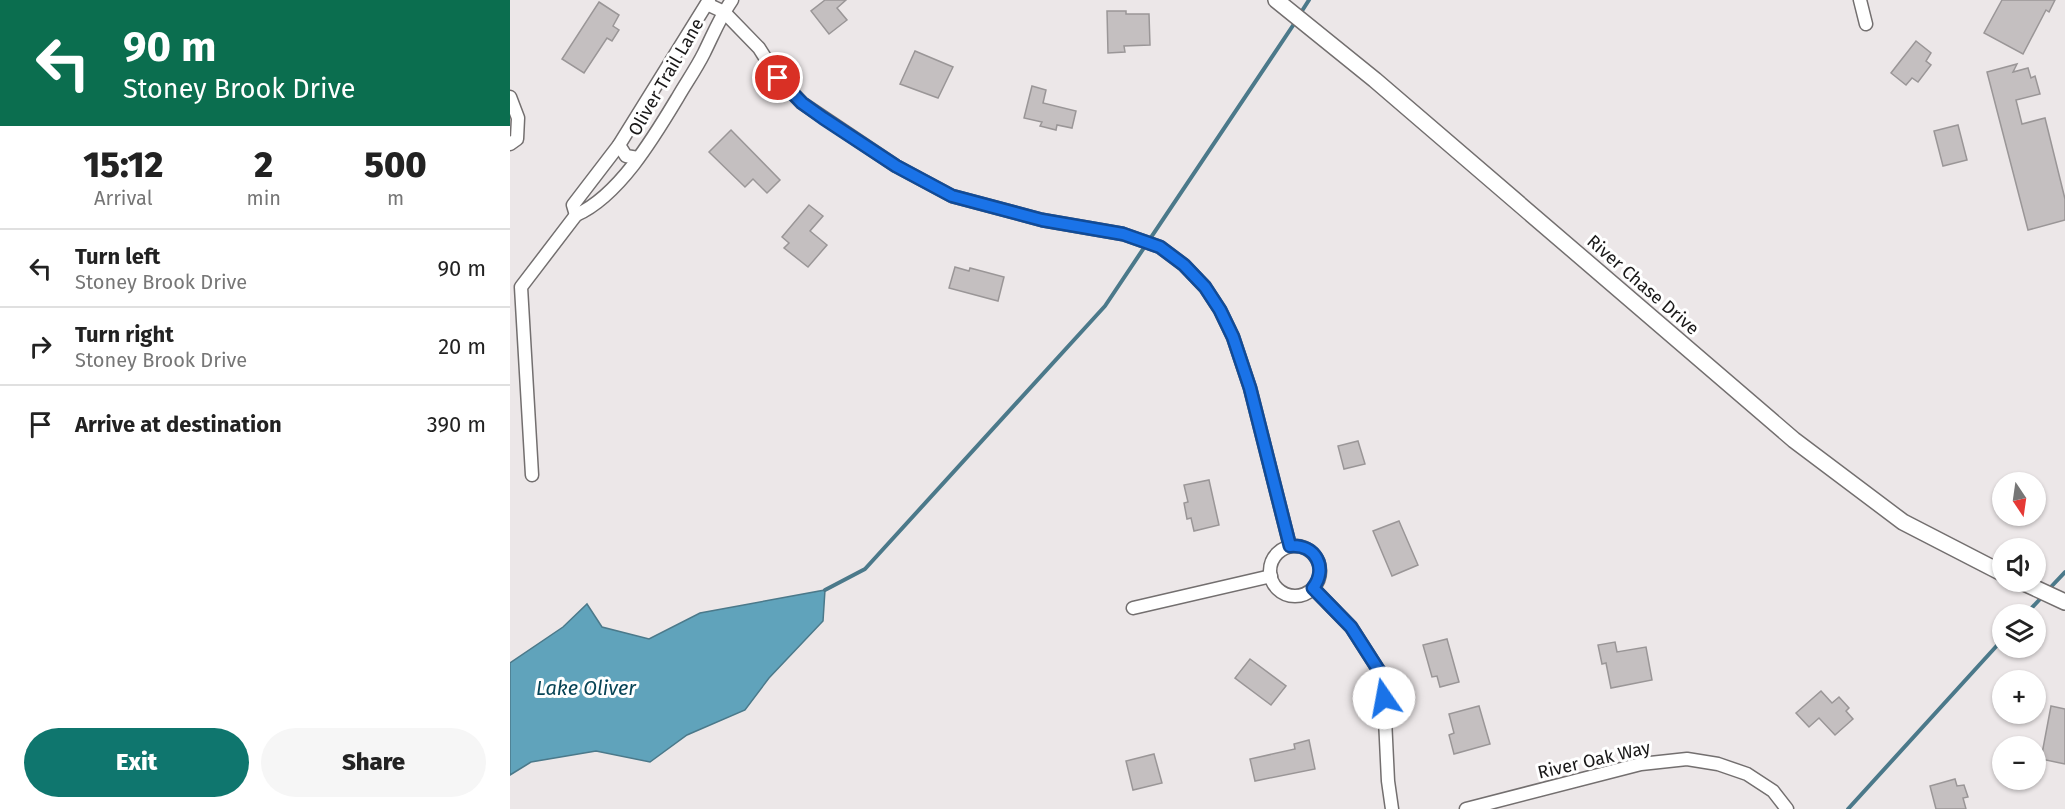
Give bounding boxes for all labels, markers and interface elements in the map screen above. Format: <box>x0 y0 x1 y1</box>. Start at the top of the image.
street label: Oliver Trail Lane <box>623 14 709 140</box>
text: 90 m <box>123 22 217 72</box>
icon: left <box>24 24 102 102</box>
pin <box>752 52 803 103</box>
icon: arrive <box>761 61 794 94</box>
text: Stoney Brook Drive <box>123 73 356 105</box>
text: 15:12 <box>83 143 163 187</box>
text: 2 <box>254 143 273 187</box>
text: 500 <box>364 143 427 187</box>
text: Arrival <box>94 186 153 210</box>
text: min <box>247 186 281 210</box>
text: m <box>387 186 404 210</box>
street label: River Chase Drive <box>1582 230 1704 340</box>
text: Turn left <box>75 243 160 270</box>
icon: left <box>24 252 57 285</box>
text: 90 m <box>437 255 486 282</box>
text: Stoney Brook Drive <box>75 270 247 294</box>
text: Turn right <box>75 321 174 348</box>
icon: right <box>24 330 57 363</box>
text: 20 m <box>438 333 486 360</box>
text: Stoney Brook Drive <box>75 348 247 372</box>
icon: arrive <box>24 408 57 441</box>
text: Arrive at destination <box>75 411 282 438</box>
text: 390 m <box>427 411 486 438</box>
north arrow <box>1992 472 2046 526</box>
map controls <box>1992 472 2046 790</box>
button: sound <box>1992 538 2046 592</box>
button: layers <box>1992 604 2046 658</box>
position arrow <box>1352 666 1416 730</box>
button: + <box>1992 670 2046 724</box>
water label: Lake Oliver <box>536 676 637 700</box>
button: Exit <box>24 728 249 797</box>
button: Share <box>261 728 486 797</box>
street label: River Oak Way <box>1535 736 1653 784</box>
button: − <box>1992 736 2046 790</box>

